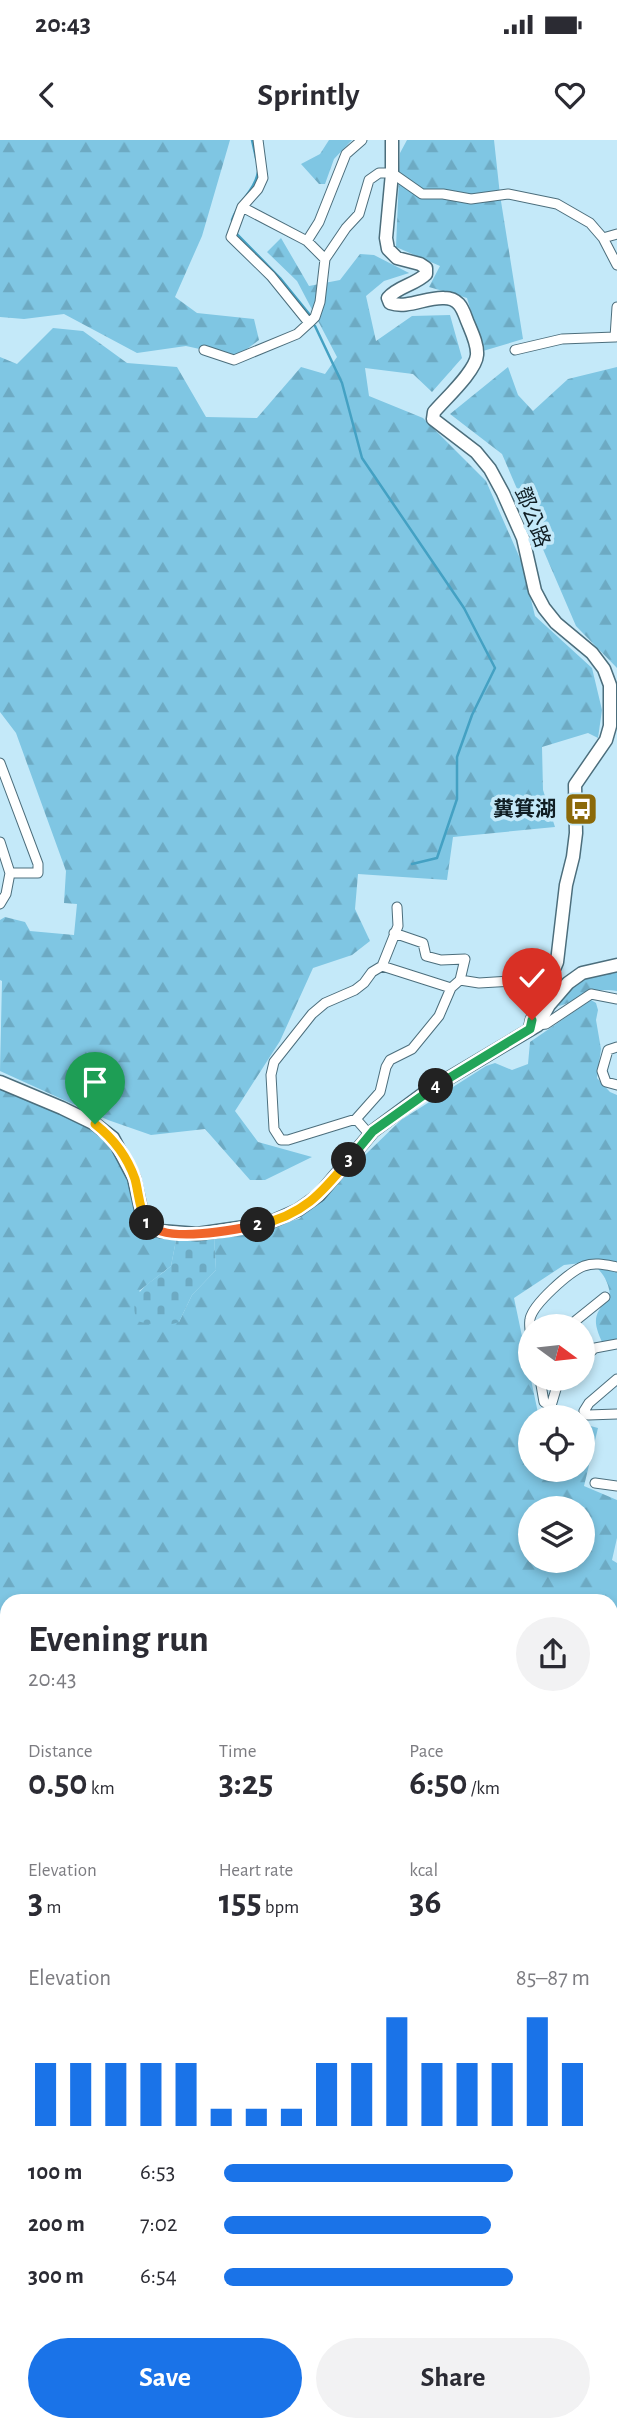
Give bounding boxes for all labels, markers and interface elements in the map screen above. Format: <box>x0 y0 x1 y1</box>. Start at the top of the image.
text: 20:43 <box>35 11 91 37</box>
icon: back <box>28 76 66 114</box>
icon: heart <box>551 76 589 114</box>
text: Sprintly <box>257 79 360 111</box>
street label: 鄧公路 <box>511 483 554 550</box>
bus stop icon: 糞箕湖 <box>562 790 600 828</box>
place label: 糞箕湖 <box>493 797 556 820</box>
pin <box>502 948 562 1020</box>
icon: check <box>513 959 551 997</box>
pin <box>65 1052 125 1124</box>
icon: arrive <box>76 1063 114 1101</box>
pin: 4 <box>418 1068 453 1104</box>
text: 4 <box>431 1076 440 1095</box>
pin: 3 <box>332 1142 366 1178</box>
text: 3 <box>344 1150 353 1169</box>
pin: 1 <box>130 1206 164 1240</box>
pin: 2 <box>240 1208 276 1242</box>
text: 1 <box>143 1213 150 1232</box>
text: 2 <box>253 1215 262 1234</box>
north arrow <box>518 1314 595 1391</box>
map controls <box>518 1314 595 1573</box>
button: locate <box>518 1405 595 1482</box>
button: layers <box>518 1496 595 1573</box>
button: share <box>516 1617 590 1691</box>
text: Evening run <box>28 1621 209 1659</box>
text: 20:43 <box>28 1668 76 1691</box>
text: Distance <box>28 1742 92 1761</box>
text: Time <box>219 1742 257 1761</box>
text: Pace <box>409 1742 444 1761</box>
text: 0.50 <box>28 1766 88 1801</box>
text: 3:25 <box>219 1766 273 1801</box>
text: 6:50 <box>409 1766 468 1801</box>
text: km <box>88 1779 115 1798</box>
text: /km <box>468 1779 500 1798</box>
text: Elevation <box>28 1861 97 1880</box>
text: Heart rate <box>219 1861 293 1880</box>
text: kcal <box>409 1861 438 1880</box>
text: 3 <box>28 1885 43 1920</box>
text: 155 <box>219 1885 262 1920</box>
text: 36 <box>409 1885 441 1920</box>
text: m <box>43 1898 61 1917</box>
text: bpm <box>262 1898 299 1917</box>
text: Elevation <box>28 1967 111 1990</box>
text: 85–87 m <box>516 1967 590 1990</box>
text: 100 m <box>28 2161 82 2184</box>
text: 6:53 <box>140 2161 175 2184</box>
text: 200 m <box>28 2213 85 2236</box>
text: 7:02 <box>140 2213 177 2236</box>
text: 300 m <box>28 2265 84 2288</box>
text: 6:54 <box>140 2265 177 2288</box>
button: Save <box>28 2338 302 2418</box>
button: Share <box>316 2338 590 2418</box>

